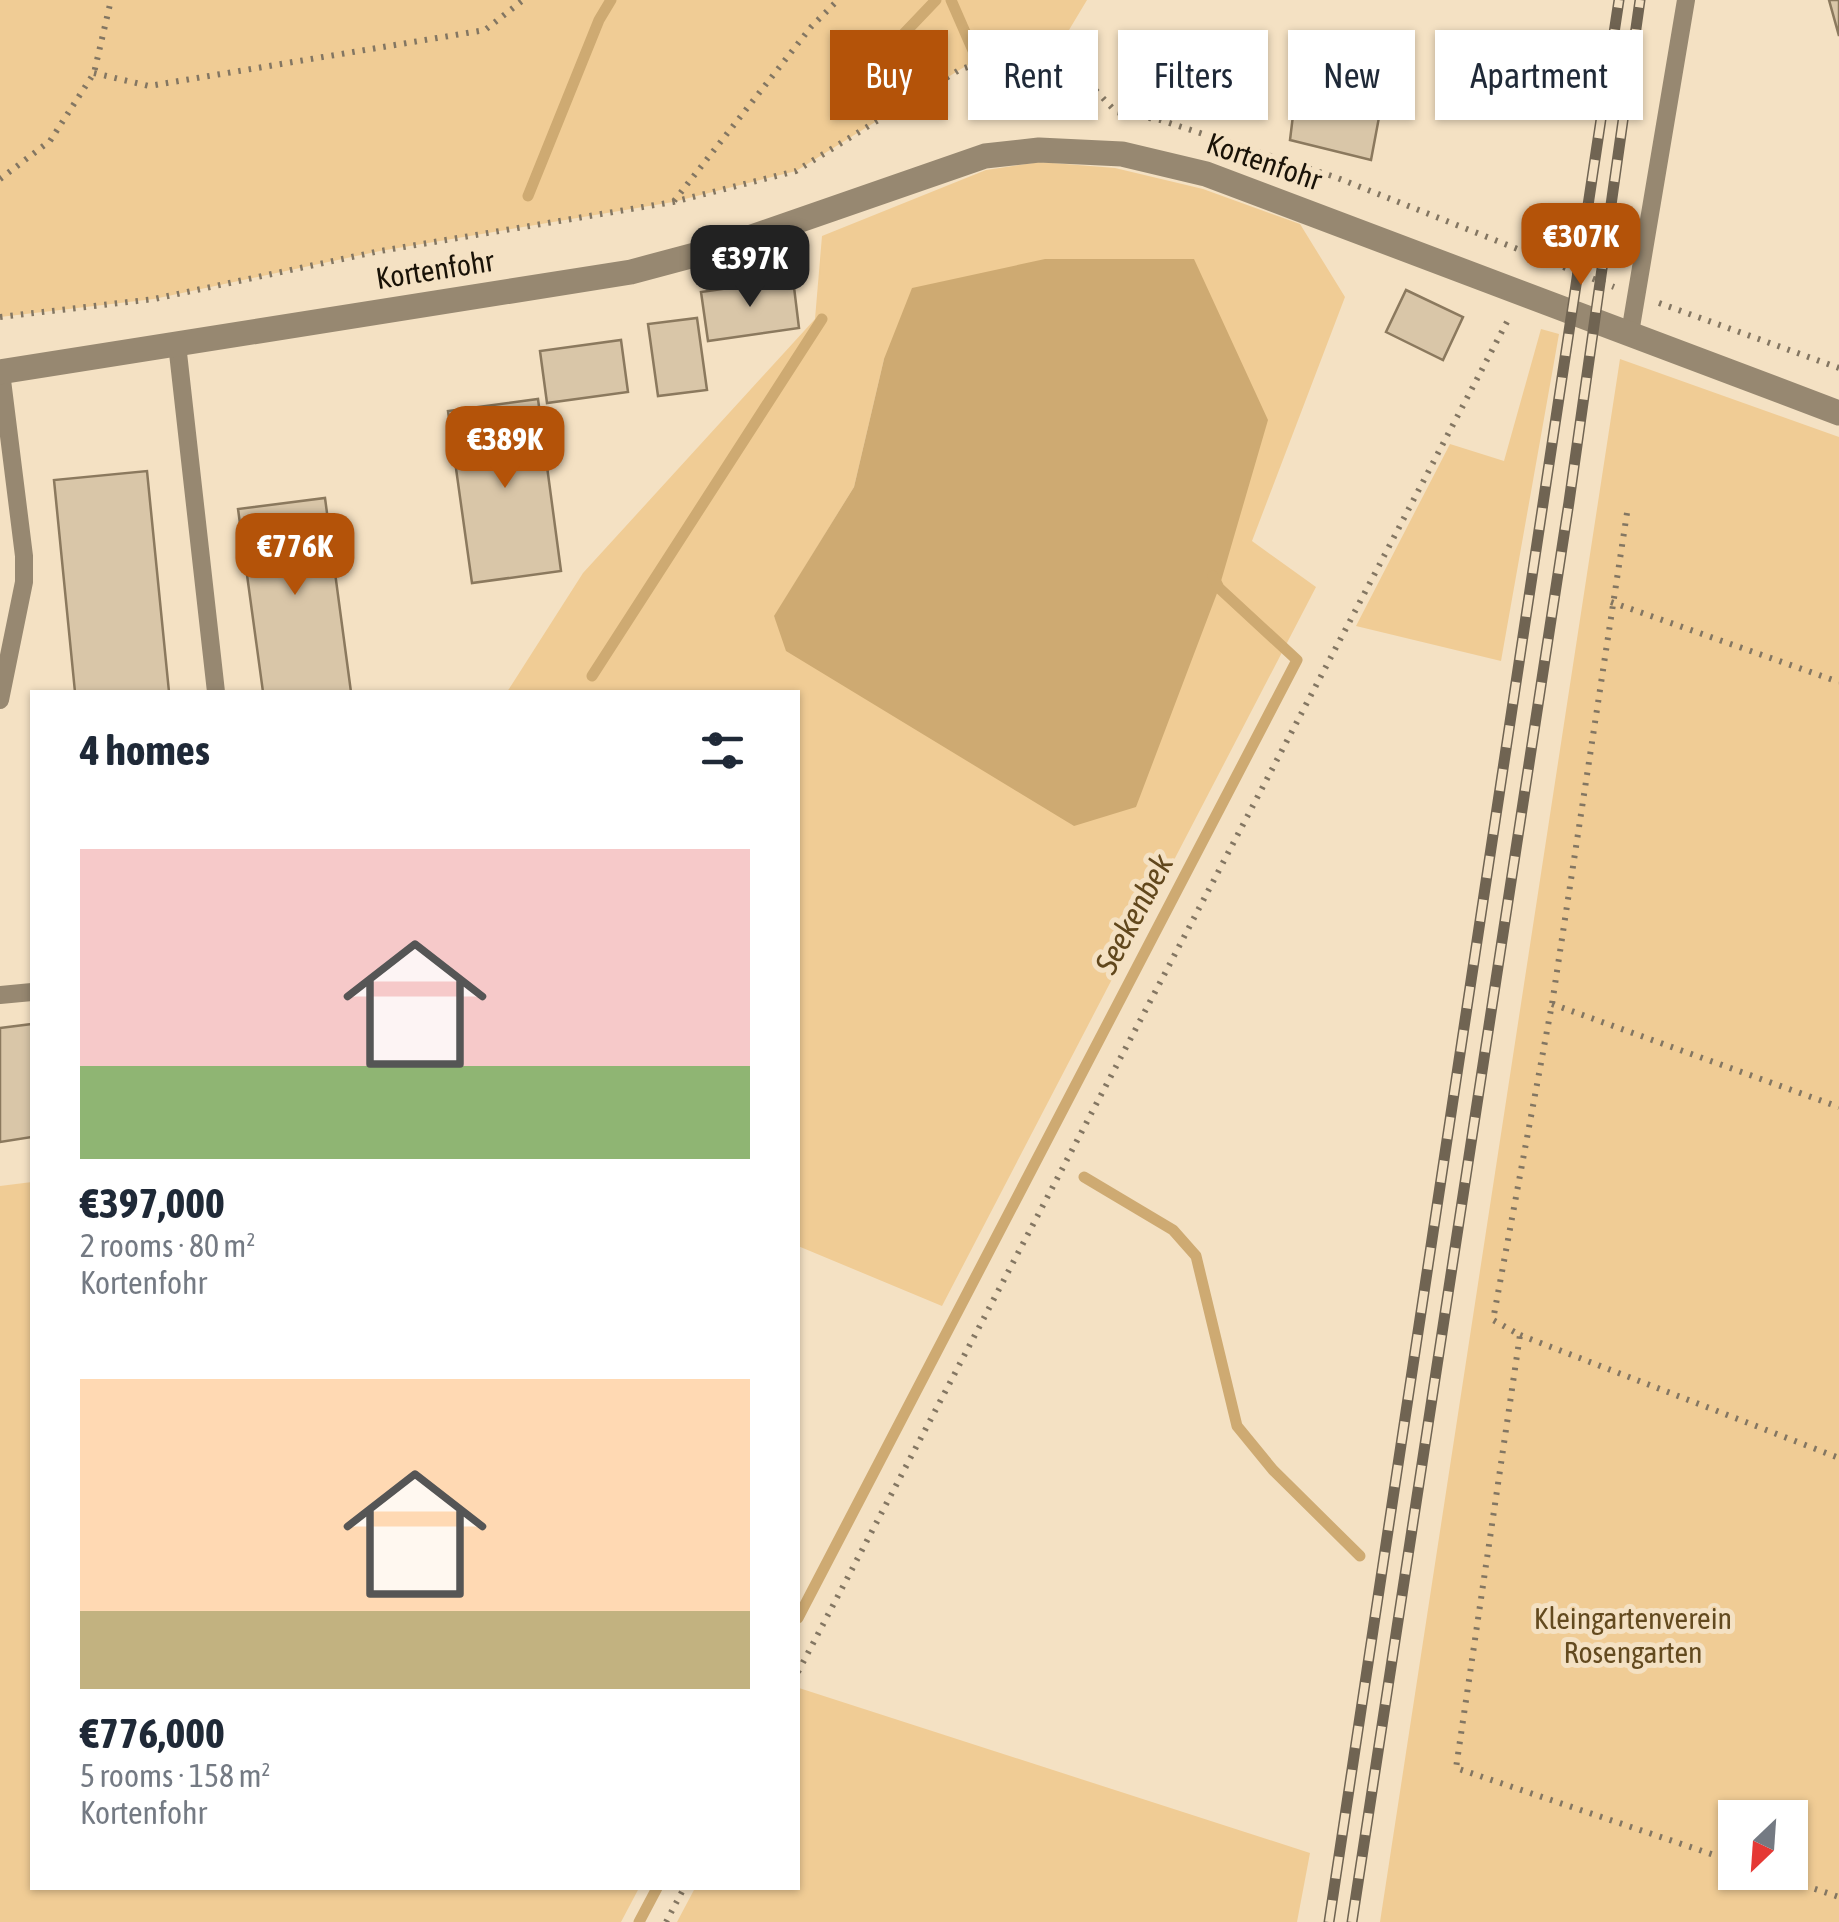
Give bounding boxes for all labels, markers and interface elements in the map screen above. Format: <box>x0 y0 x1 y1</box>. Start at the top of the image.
chip: Buy <box>830 30 948 120</box>
chip: Rent <box>968 30 1098 120</box>
chip: Filters <box>1118 30 1268 120</box>
chip: New <box>1288 30 1415 120</box>
chip: Apartment <box>1435 30 1643 120</box>
street label: Kortenfohr <box>1203 126 1327 197</box>
pin: €307K <box>1511 203 1651 288</box>
text: €307K <box>1543 217 1619 254</box>
pin: €397K <box>680 225 820 310</box>
text: €397K <box>712 239 788 276</box>
street label: Kortenfohr <box>373 243 497 295</box>
pin: €389K <box>435 406 575 491</box>
text: €389K <box>467 420 543 457</box>
pin: €776K <box>225 513 365 598</box>
text: €776K <box>257 527 333 564</box>
icon: filters <box>695 723 750 778</box>
text: 4 homes <box>80 726 210 774</box>
water label: Seekenbek <box>1086 847 1181 980</box>
icon: home <box>325 914 505 1094</box>
text: €397,000 <box>80 1179 225 1227</box>
text: 2 rooms · 80 m² <box>80 1227 255 1264</box>
text: Kortenfohr <box>80 1264 207 1301</box>
icon: home <box>325 1444 505 1624</box>
park label: Kleingartenverein Rosengarten <box>1534 1601 1732 1669</box>
text: €776,000 <box>80 1709 225 1757</box>
text: 5 rooms · 158 m² <box>80 1757 270 1794</box>
text: Kortenfohr <box>80 1794 207 1831</box>
north arrow <box>1718 1800 1808 1890</box>
map controls <box>1718 1800 1808 1890</box>

